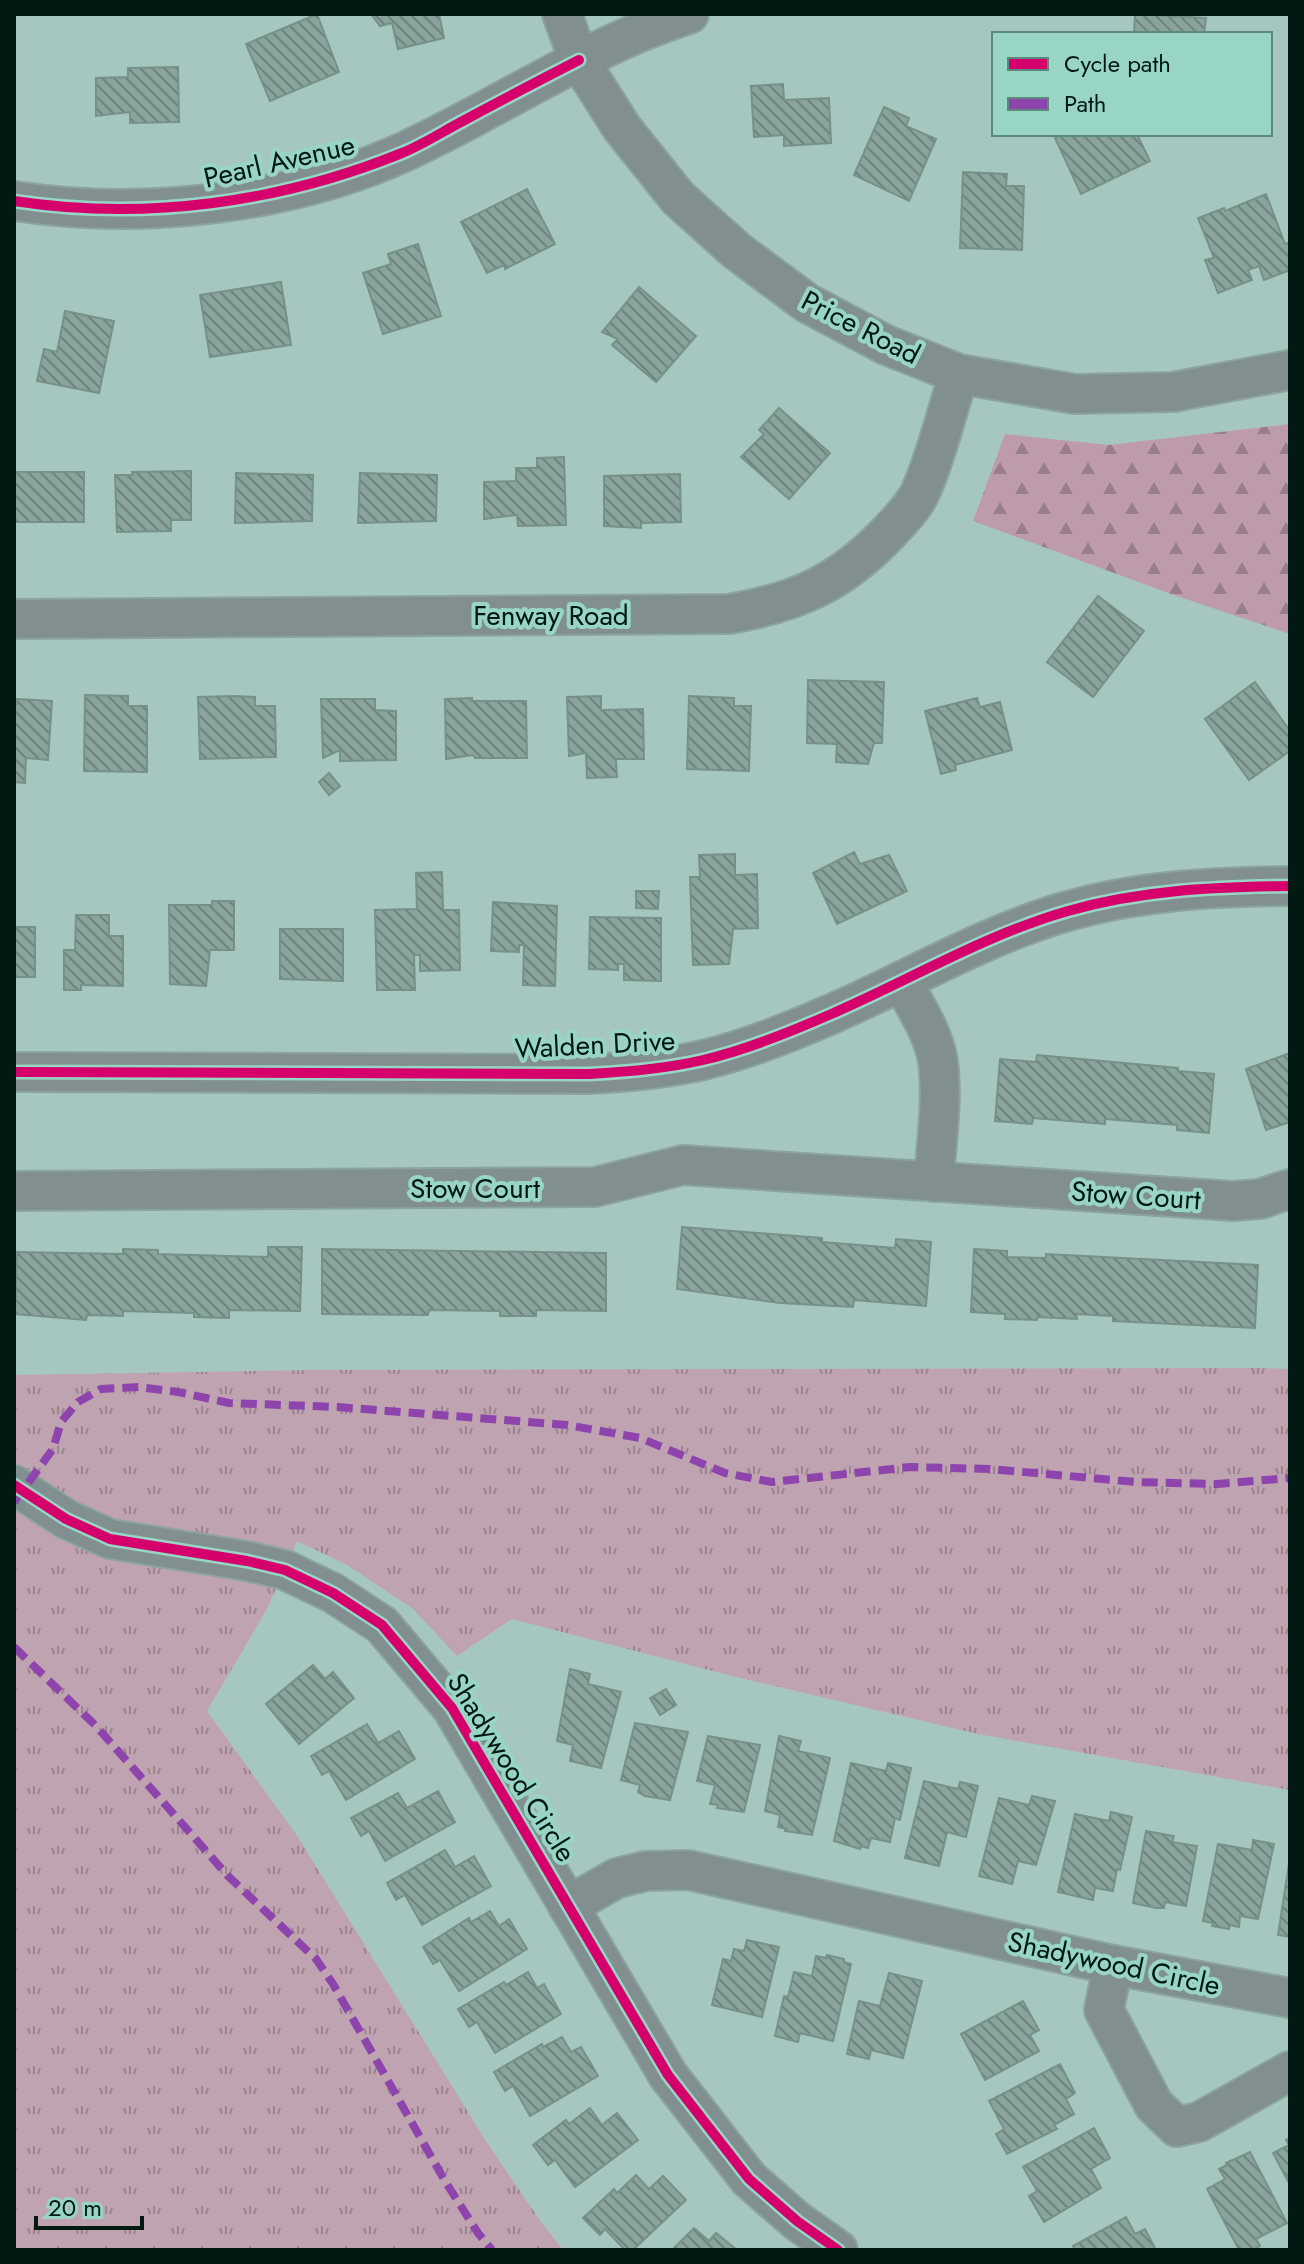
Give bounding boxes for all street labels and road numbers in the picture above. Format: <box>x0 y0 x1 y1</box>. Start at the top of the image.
street label: Pearl Avenue <box>199 124 359 199</box>
street label: Price Road <box>794 280 927 375</box>
street label: Fenway Road <box>473 595 629 636</box>
street label: Walden Drive <box>514 1020 676 1069</box>
street label: Stow Court <box>410 1168 540 1209</box>
street label: Stow Court <box>1070 1171 1202 1220</box>
street label: Shadywood Circle <box>437 1665 586 1870</box>
street label: Shadywood Circle <box>1004 1921 1224 2006</box>

